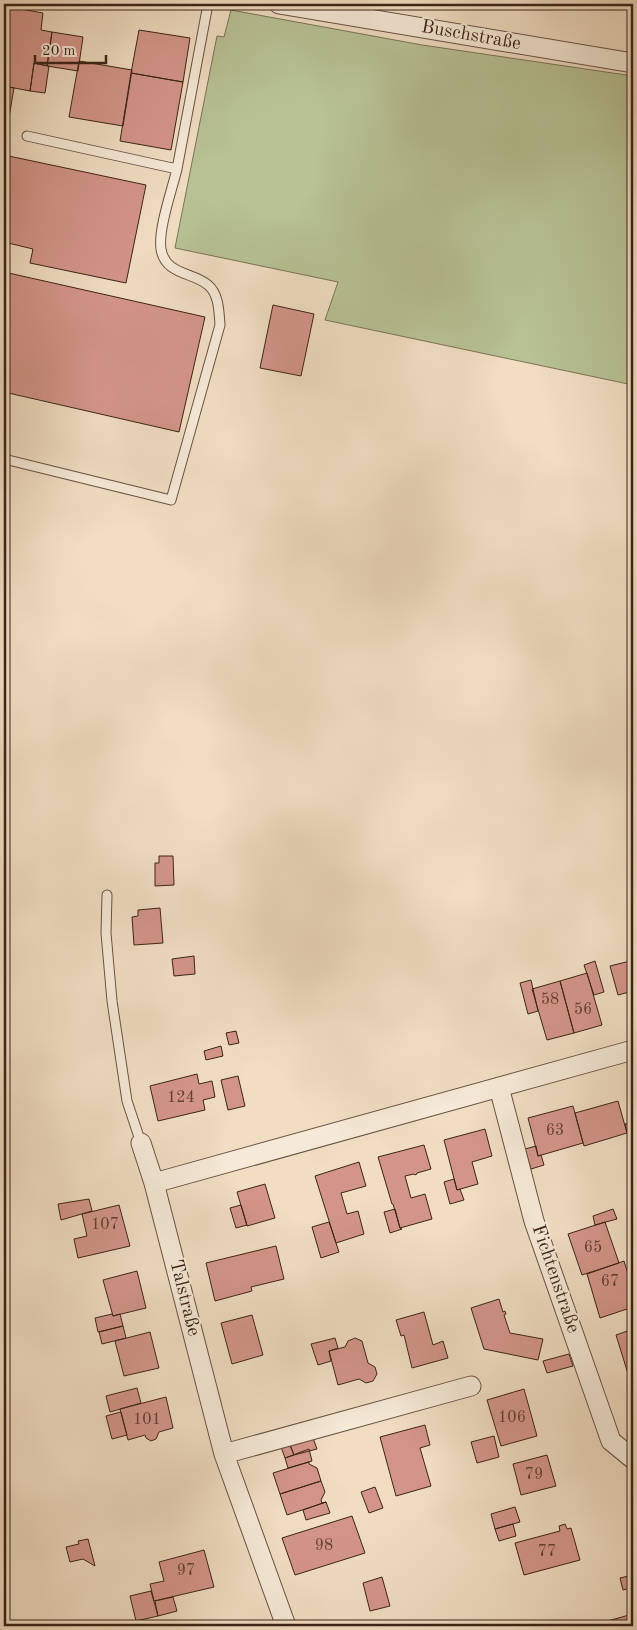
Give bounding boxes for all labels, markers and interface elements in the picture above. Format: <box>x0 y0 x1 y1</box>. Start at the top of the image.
street label: Buschstraße <box>420 18 522 54</box>
scale bar <box>35 32 106 64</box>
text: 20 m <box>42 44 76 59</box>
house number: 58 <box>541 992 559 1008</box>
house number: 56 <box>574 1002 592 1018</box>
house number: 124 <box>167 1090 195 1106</box>
house number: 63 <box>546 1123 564 1139</box>
house number: 107 <box>91 1217 119 1233</box>
street label: Fichtenstraße <box>528 1222 582 1336</box>
house number: 65 <box>584 1240 602 1256</box>
street label: Talstraße <box>165 1258 203 1338</box>
house number: 67 <box>601 1274 619 1290</box>
house number: 106 <box>498 1410 526 1426</box>
house number: 101 <box>133 1412 161 1428</box>
house number: 79 <box>525 1467 543 1483</box>
house number: 98 <box>315 1538 333 1554</box>
house number: 77 <box>538 1544 556 1560</box>
house number: 97 <box>177 1563 195 1579</box>

